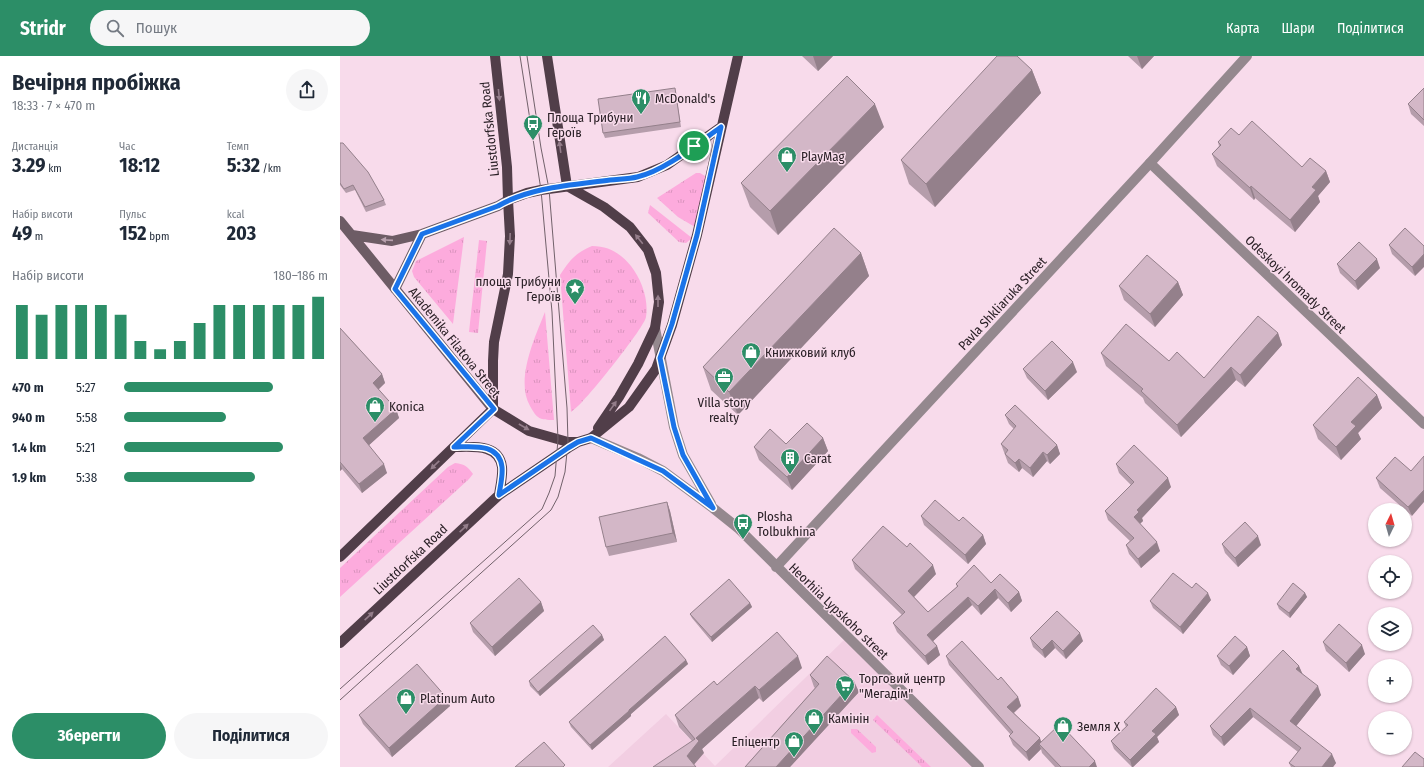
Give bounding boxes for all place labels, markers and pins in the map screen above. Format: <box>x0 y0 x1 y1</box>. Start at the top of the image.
restaurant icon: McDonald's <box>630 87 652 115</box>
place label: McDonald's <box>655 91 716 106</box>
place label: Площа Трибуни Героїв <box>547 110 633 140</box>
bus stop icon: Площа Трибуни Героїв <box>522 113 544 141</box>
pin <box>677 129 711 163</box>
shop icon: PlayMag <box>776 145 798 173</box>
place label: PlayMag <box>801 149 845 164</box>
place label: площа Трибуни Героїв <box>475 274 561 304</box>
place icon: площа Трибуни Героїв <box>564 277 586 305</box>
shop icon: Книжковий клуб <box>740 341 762 369</box>
place label: Книжковий клуб <box>765 345 856 360</box>
office icon: Villa story realty <box>713 366 735 394</box>
shop icon: Konica <box>364 395 386 423</box>
place label: Villa story realty <box>698 395 751 425</box>
place label: Konica <box>389 399 424 414</box>
building icon: Carat <box>779 447 801 475</box>
place label: Carat <box>804 451 832 466</box>
place label: Plosha Tolbukhina <box>757 509 816 539</box>
bus stop icon: Plosha Tolbukhina <box>732 512 754 540</box>
place label: Торговий центр "Мегадім" <box>859 671 946 701</box>
supermarket icon: Торговий центр "Мегадім" <box>834 674 856 702</box>
shop icon: Platinum Auto <box>395 687 417 715</box>
place label: Platinum Auto <box>420 691 495 706</box>
shop icon: Камінін <box>803 707 825 735</box>
place label: Камінін <box>828 711 870 726</box>
shop icon: Земля Х <box>1052 715 1074 743</box>
place label: Земля Х <box>1077 719 1121 734</box>
shop icon: Епіцентр <box>783 730 805 758</box>
place label: Епіцентр <box>732 734 780 749</box>

